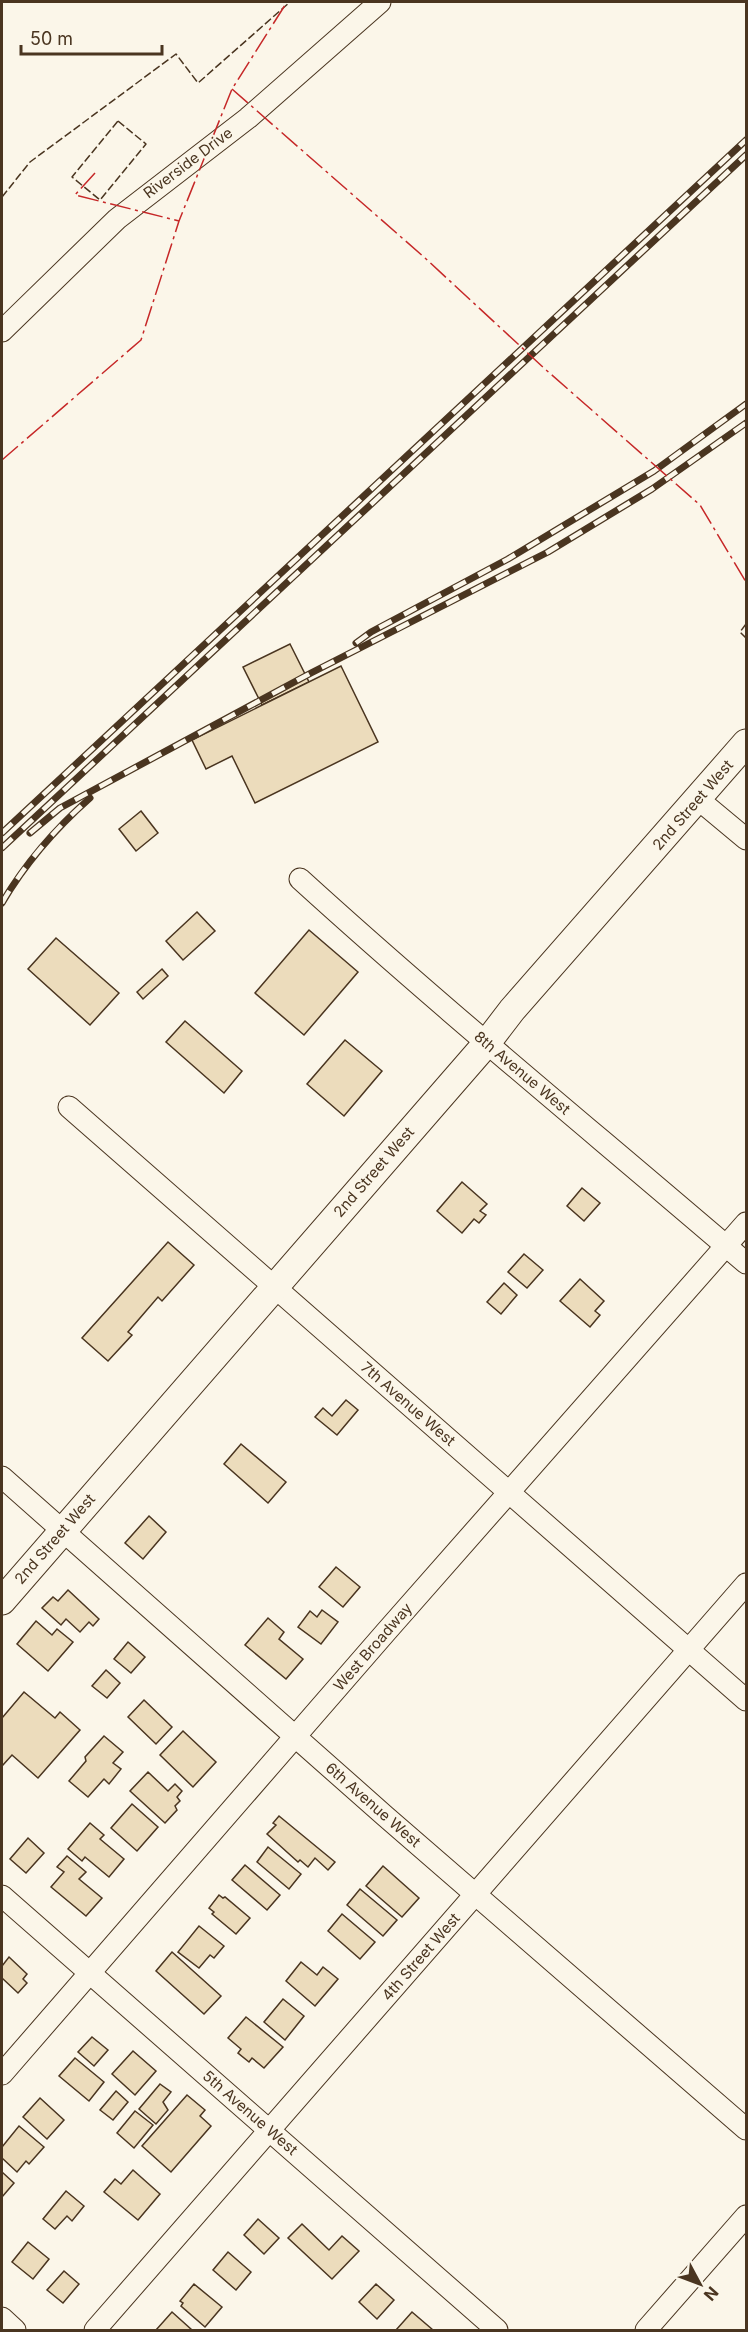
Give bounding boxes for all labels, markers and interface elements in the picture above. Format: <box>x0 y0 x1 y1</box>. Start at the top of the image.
scale bar <box>21 18 162 56</box>
text: 50 m <box>30 28 73 49</box>
street label: Riverside Drive <box>139 123 236 202</box>
street label: 2nd Street West <box>648 756 737 854</box>
street label: 8th Avenue West <box>470 1027 574 1118</box>
street label: 2nd Street West <box>329 1123 418 1221</box>
street label: 7th Avenue West <box>357 1357 460 1450</box>
street label: 2nd Street West <box>10 1490 99 1588</box>
street label: West Broadway <box>329 1598 416 1695</box>
street label: 6th Avenue West <box>322 1758 425 1851</box>
street label: 4th Street West <box>377 1909 464 2004</box>
street label: 5th Avenue West <box>199 2066 302 2159</box>
north arrow <box>670 2254 730 2314</box>
text: N <box>700 2283 723 2305</box>

